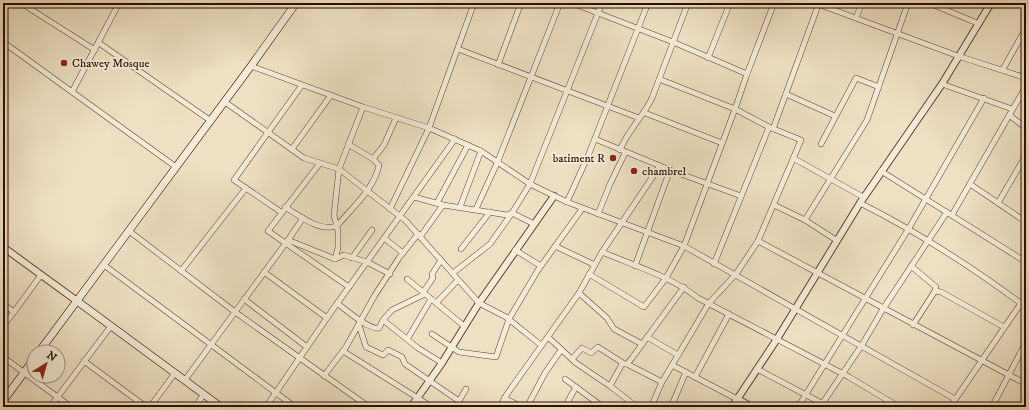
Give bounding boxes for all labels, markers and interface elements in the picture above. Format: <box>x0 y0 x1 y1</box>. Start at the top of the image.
place label: Chawey Mosque <box>72 56 150 71</box>
marker: Chawey Mosque <box>59 58 69 68</box>
place label: batiment R <box>553 151 605 166</box>
marker: batiment R <box>608 153 618 163</box>
place label: chambrel <box>642 164 687 179</box>
marker: chambrel <box>629 166 639 176</box>
north arrow <box>26 344 66 384</box>
text: N <box>44 349 59 365</box>

